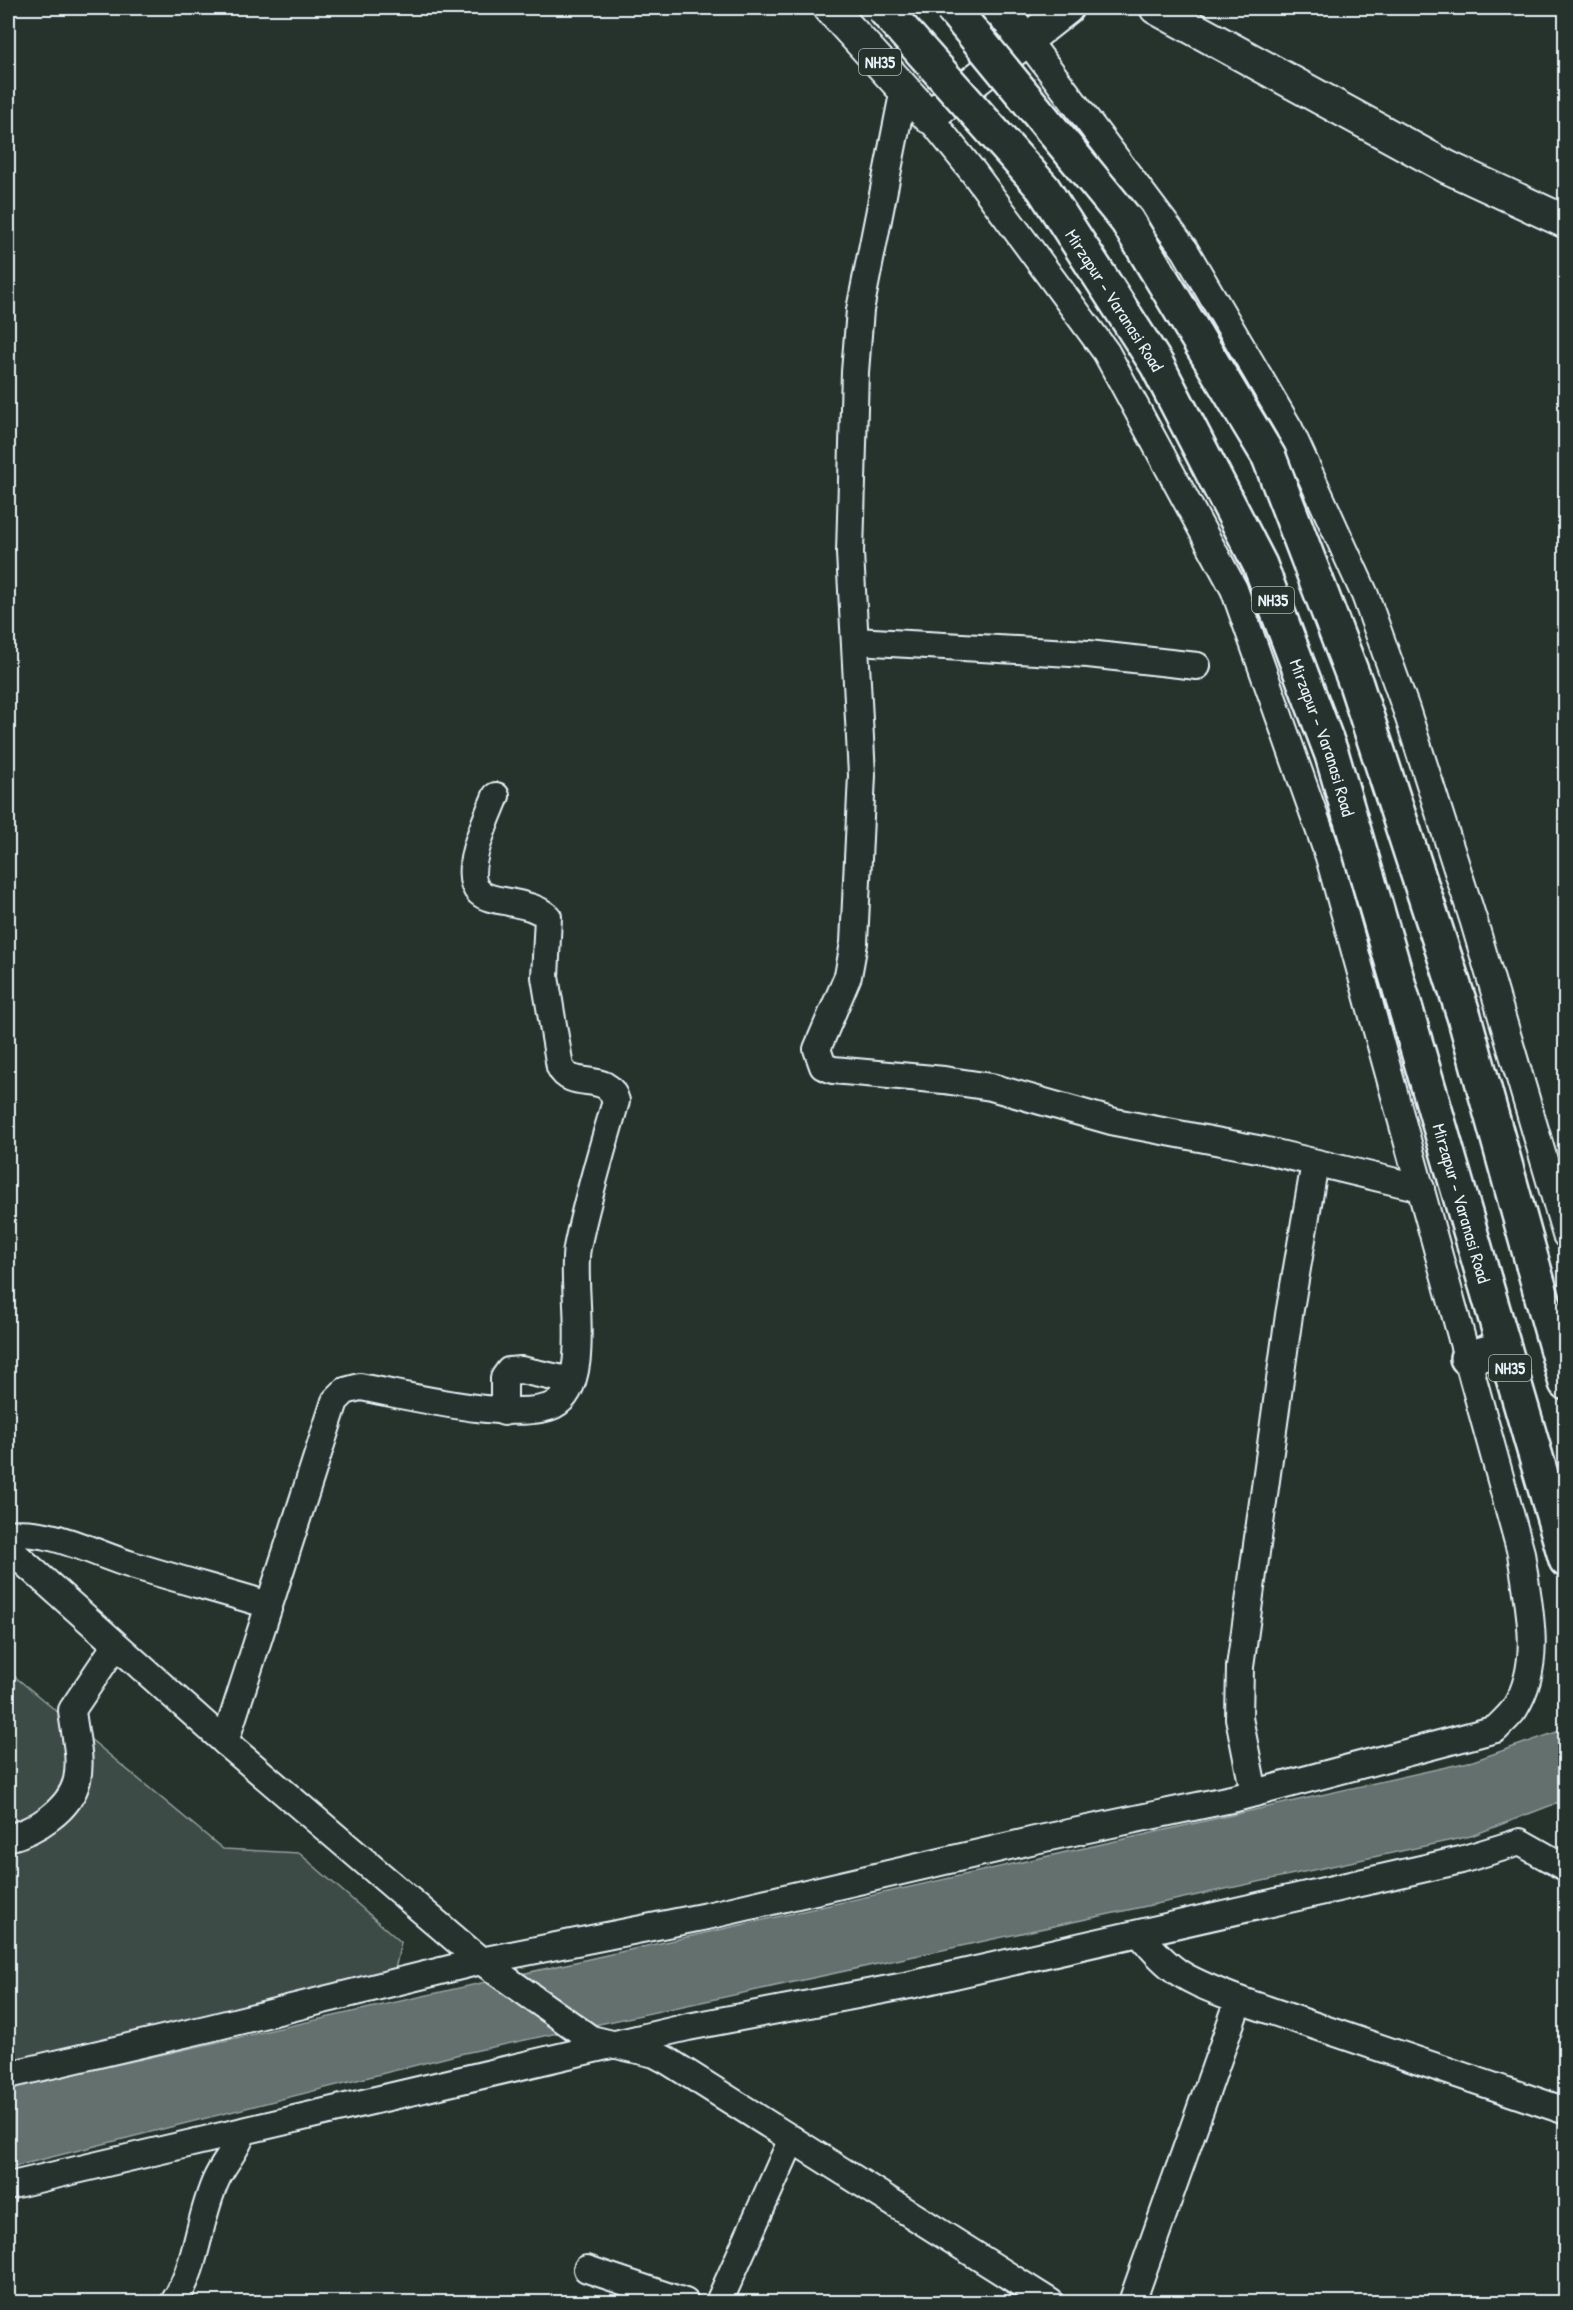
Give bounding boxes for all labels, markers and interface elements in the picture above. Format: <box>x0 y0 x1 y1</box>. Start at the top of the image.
road number: NH35 <box>859 49 901 75</box>
street label: Mirzapur - Varanasi Road <box>1060 224 1170 375</box>
road number: NH35 <box>1252 587 1294 613</box>
street label: Mirzapur - Varanasi Road <box>1284 655 1362 819</box>
street label: Mirzapur - Varanasi Road <box>1427 1120 1497 1286</box>
road number: NH35 <box>1489 1355 1531 1381</box>

